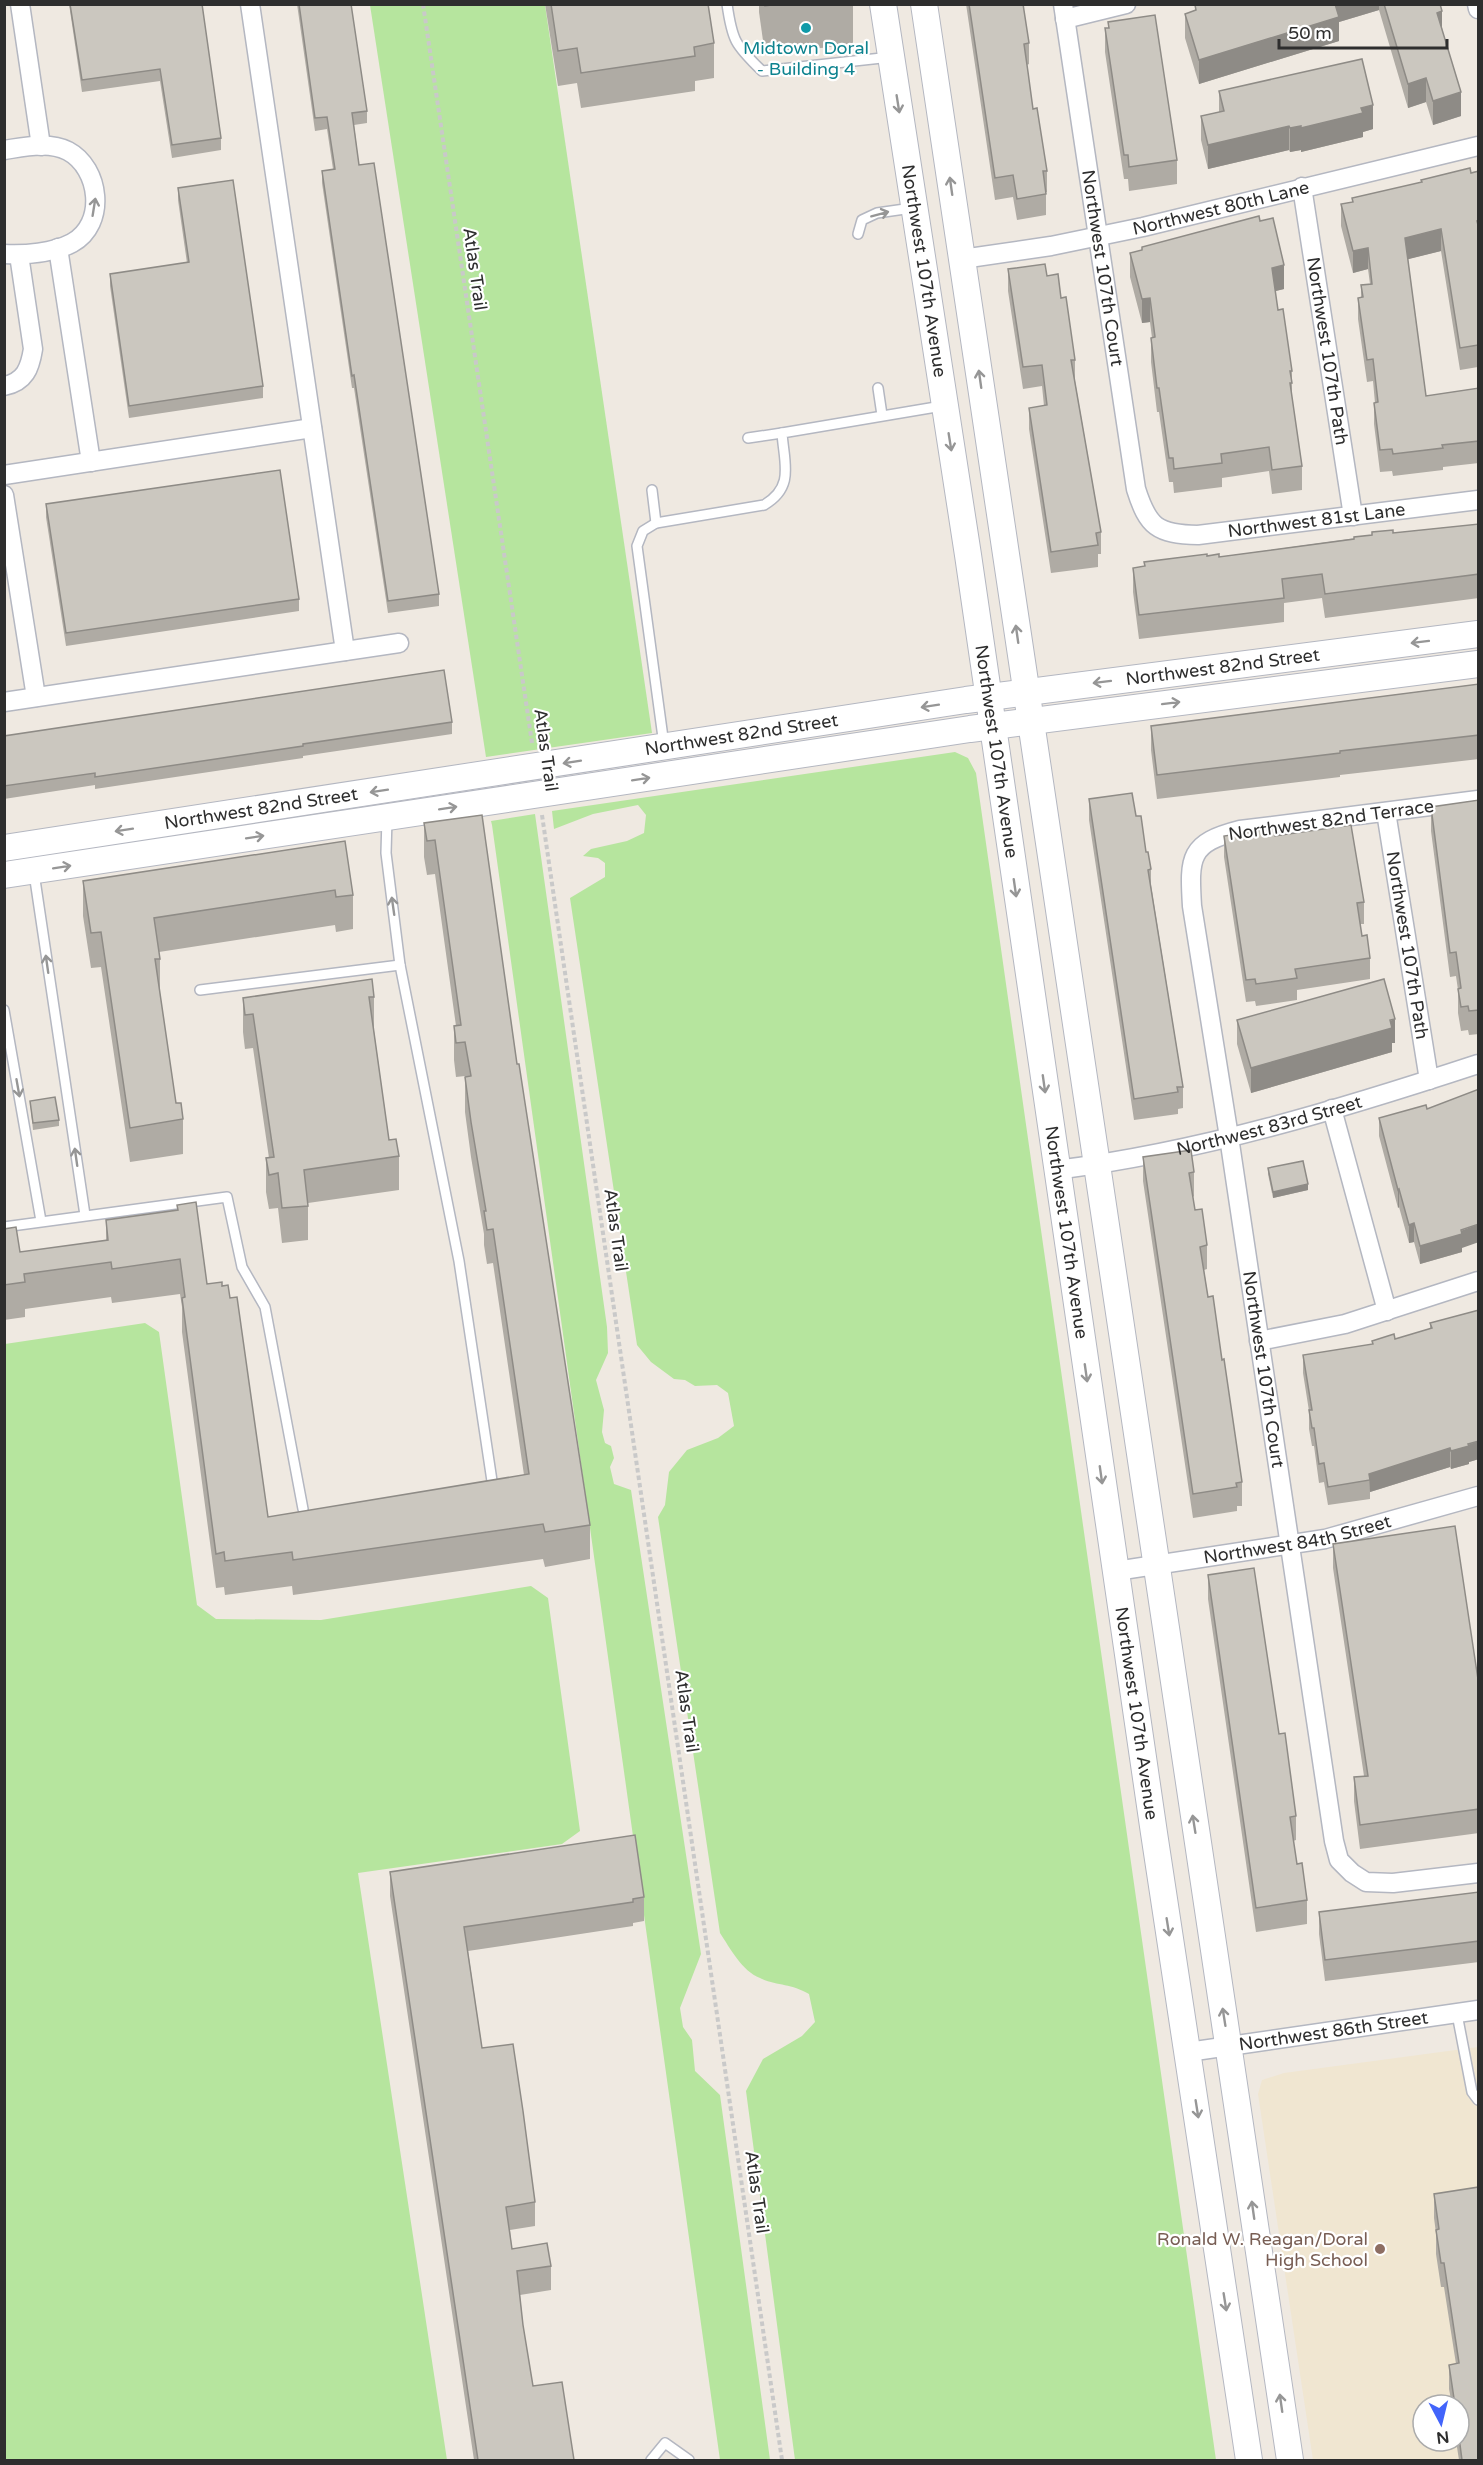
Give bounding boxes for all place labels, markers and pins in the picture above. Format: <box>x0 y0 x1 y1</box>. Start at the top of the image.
marker: Midtown Doral - Building 4 <box>799 21 813 35</box>
place label: Midtown Doral - Building 4 <box>743 37 869 80</box>
place label: Ronald W. Reagan/Doral High School <box>1157 2228 1368 2271</box>
marker: Ronald W. Reagan/Doral High School <box>1373 2242 1387 2256</box>

